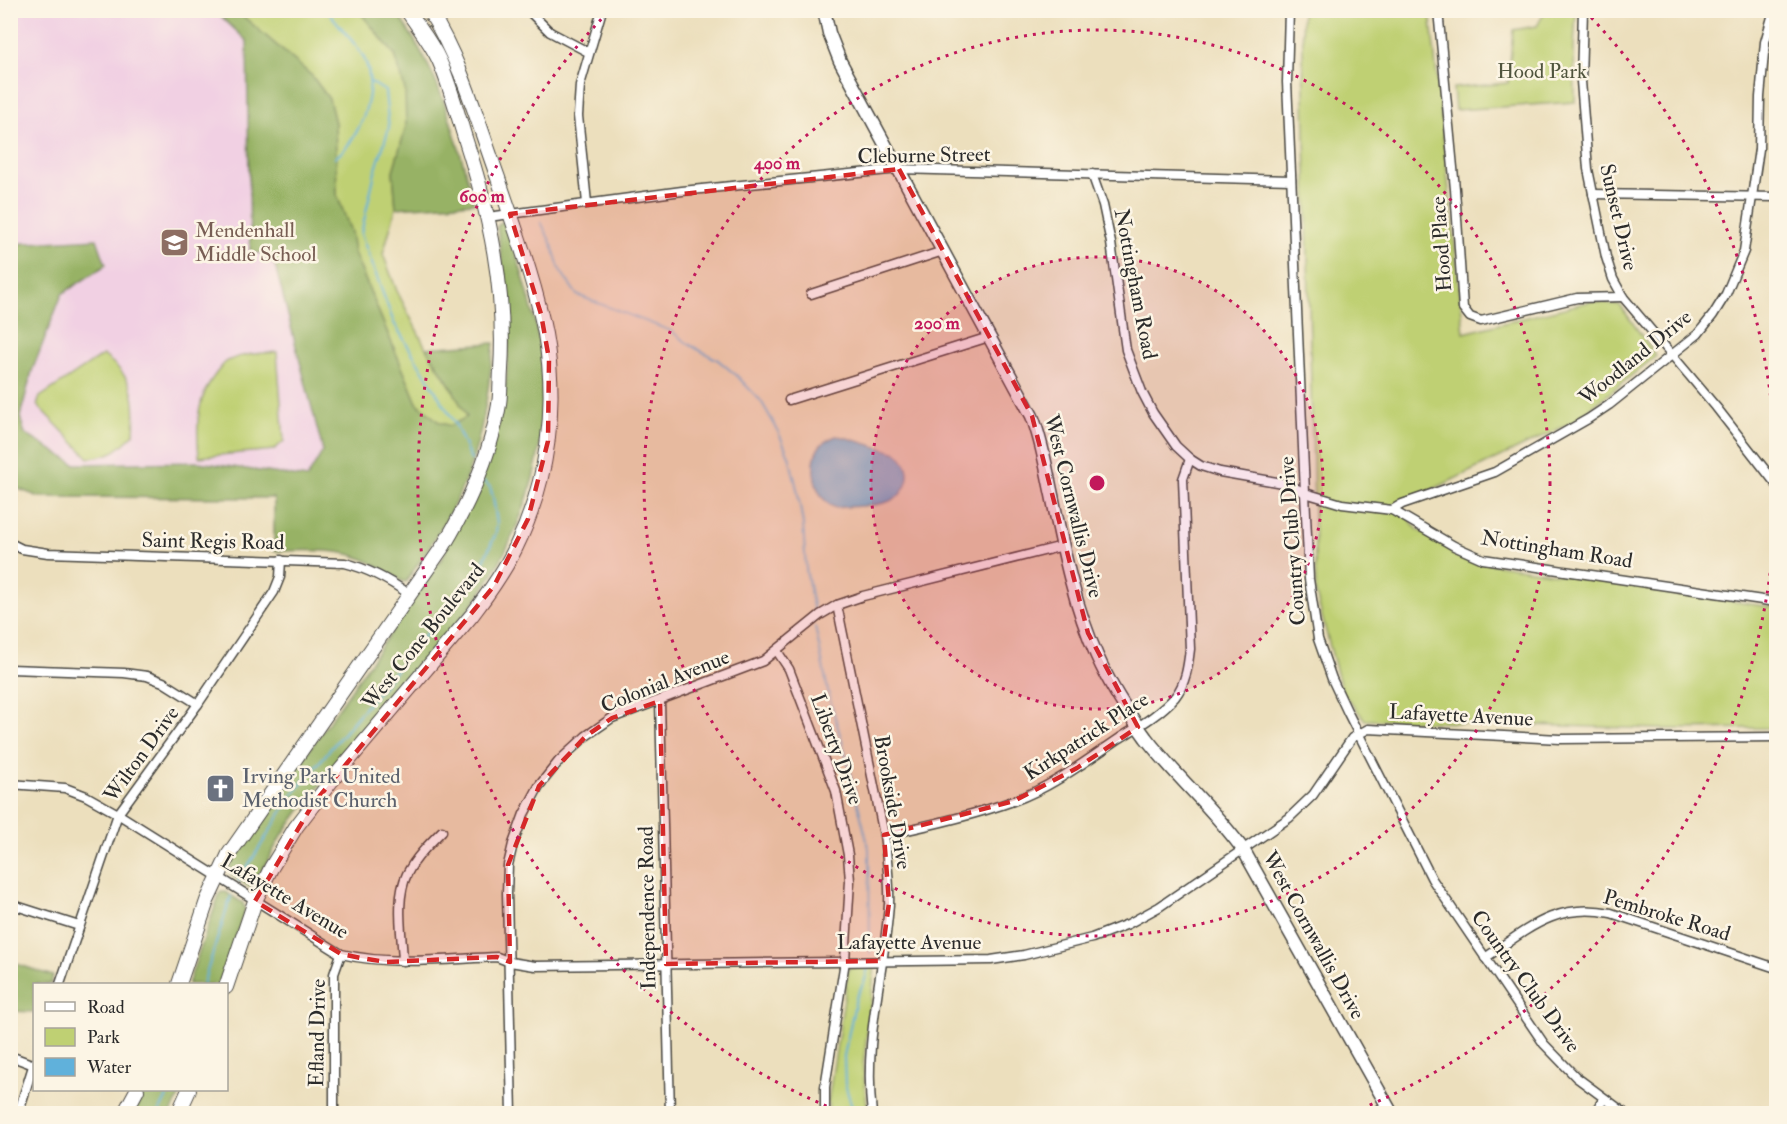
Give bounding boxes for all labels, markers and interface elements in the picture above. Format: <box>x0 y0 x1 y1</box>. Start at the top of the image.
park label: Hood Park <box>1497 58 1587 85</box>
street label: Cleburne Street <box>857 141 991 170</box>
text: 400 m <box>753 152 801 175</box>
street label: Sunset Drive <box>1593 161 1644 273</box>
text: 600 m <box>459 185 506 208</box>
street label: Hood Place <box>1425 195 1458 293</box>
street label: Nottingham Road <box>1108 206 1163 362</box>
place label: Mendenhall Middle School <box>195 217 317 268</box>
school or university icon: Mendenhall Middle School <box>158 226 190 258</box>
street label: Woodland Drive <box>1573 303 1697 412</box>
text: 200 m <box>914 312 961 335</box>
street label: West Cornwallis Drive <box>1037 411 1109 601</box>
street label: Country Club Drive <box>1273 455 1312 627</box>
centre of rings <box>1087 473 1107 493</box>
street label: Nottingham Road <box>1479 524 1635 575</box>
street label: Saint Regis Road <box>141 527 285 556</box>
street label: West Cone Boulevard <box>355 557 491 716</box>
street label: Colonial Avenue <box>597 643 734 720</box>
street label: Kirkpatrick Place <box>1019 686 1154 787</box>
street label: Liberty Drive <box>804 690 869 809</box>
street label: Lafayette Avenue <box>1388 698 1534 733</box>
street label: Wilton Drive <box>97 701 185 808</box>
street label: Brookside Drive <box>867 733 918 871</box>
place label: Irving Park United Methodist Church <box>242 763 401 814</box>
church icon: Irving Park United Methodist Church <box>205 772 237 804</box>
street label: Independence Road <box>633 825 662 990</box>
street label: West Cornwallis Drive <box>1256 846 1371 1024</box>
street label: Lafayette Avenue <box>216 848 354 945</box>
street label: Pembroke Road <box>1600 883 1734 948</box>
street label: Country Club Drive <box>1465 905 1587 1058</box>
street label: Lafayette Avenue <box>837 929 982 956</box>
street label: Efland Drive <box>303 978 332 1087</box>
legend <box>33 983 228 1091</box>
text: Road <box>87 996 125 1019</box>
text: Park <box>87 1026 120 1049</box>
text: Water <box>86 1056 131 1079</box>

